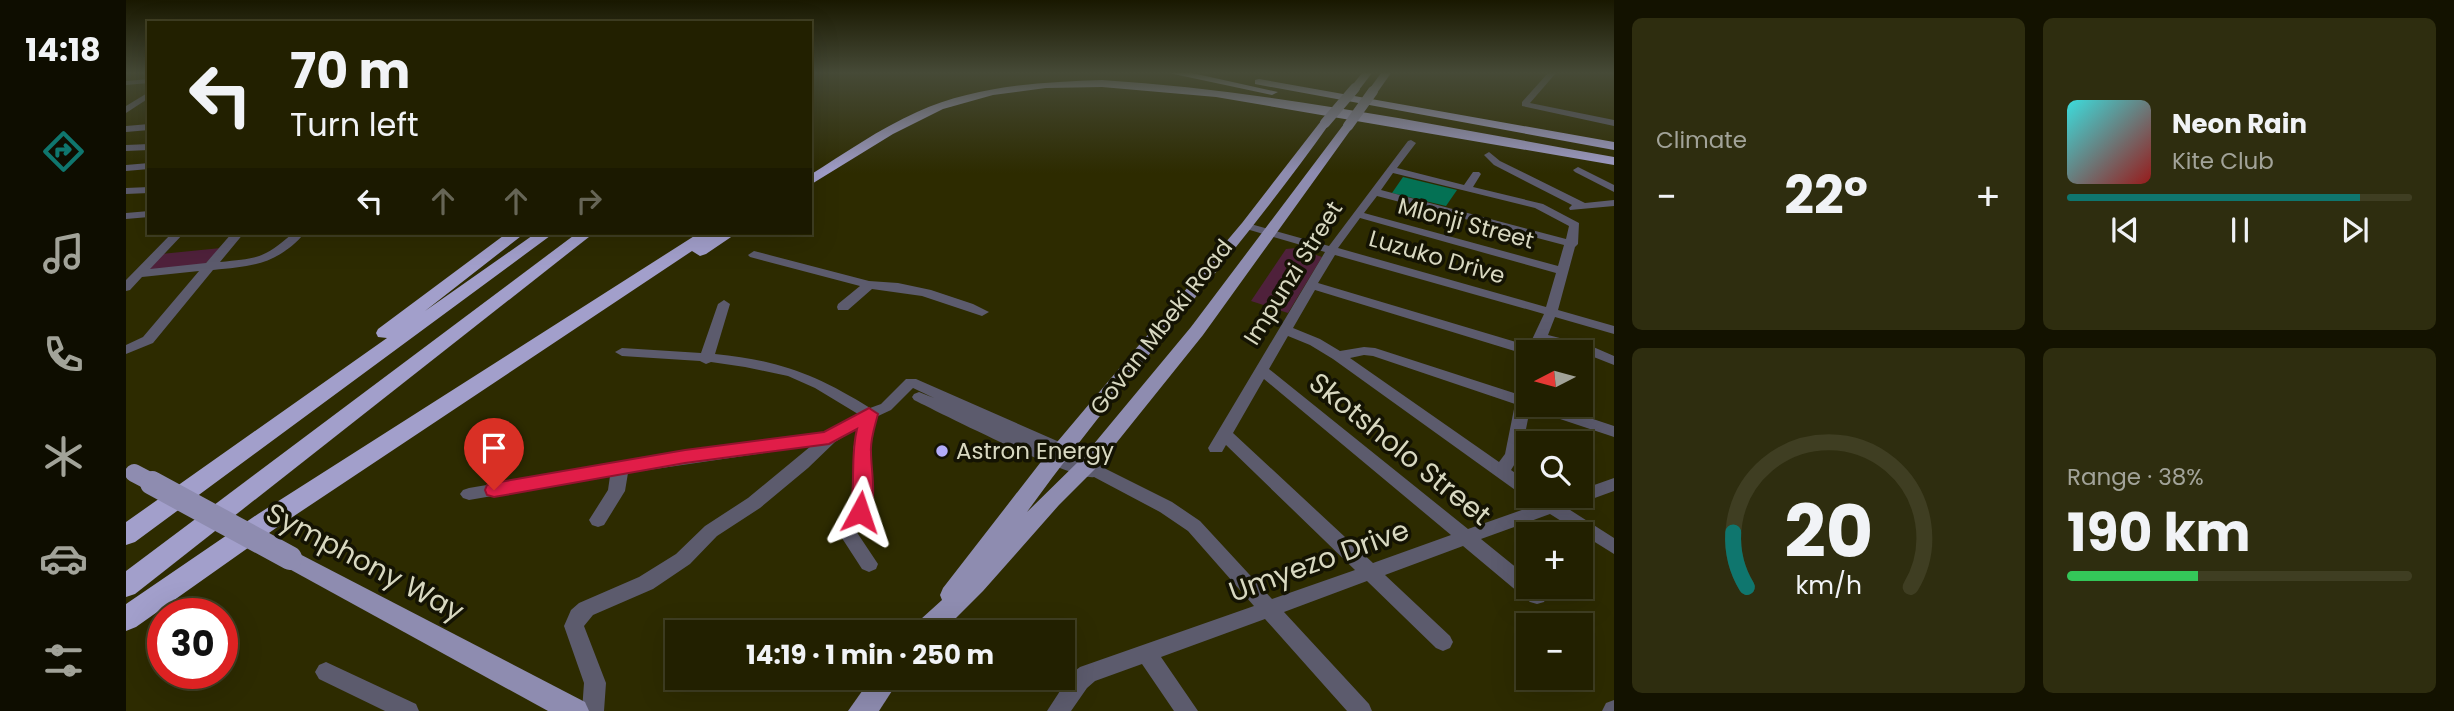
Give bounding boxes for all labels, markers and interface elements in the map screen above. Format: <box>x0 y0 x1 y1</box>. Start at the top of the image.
text: 14:18 <box>25 27 101 72</box>
text: 70 m <box>290 37 410 105</box>
icon: left <box>175 49 266 140</box>
text: Turn left <box>290 102 419 147</box>
text: Neon Rain <box>2172 106 2307 142</box>
text: Climate <box>1656 124 1747 156</box>
icon: directions <box>39 127 88 176</box>
text: Kite Club <box>2172 145 2274 177</box>
text: 22° <box>1784 159 1868 232</box>
text: − <box>1656 170 1677 223</box>
text: + <box>1975 170 2001 223</box>
icon: left <box>351 182 389 220</box>
icon: ahead <box>424 182 462 220</box>
icon: ahead <box>497 182 535 220</box>
icon: right <box>570 182 608 220</box>
street label: Mlonji Street <box>1394 189 1538 257</box>
street label: Impunzi Street <box>1236 195 1350 351</box>
icon: previous <box>2106 211 2144 249</box>
icon: pause <box>2221 211 2259 249</box>
icon: next <box>2336 211 2374 249</box>
street label: Luzuko Drive <box>1365 222 1509 292</box>
icon: music <box>39 229 88 278</box>
street label: Govan Mbeki Road <box>1082 232 1240 422</box>
icon: phone <box>39 330 88 379</box>
north arrow <box>1516 340 1592 416</box>
map controls <box>1516 340 1593 690</box>
street label: Skotsholo Street <box>1301 363 1499 535</box>
pin <box>464 418 524 490</box>
icon: arrive <box>475 429 513 467</box>
button: search <box>1516 431 1593 508</box>
icon: climate <box>39 432 88 481</box>
place label: Astron Energy <box>956 435 1114 467</box>
marker: Astron Energy <box>934 443 950 459</box>
text: Range · 38% <box>2067 461 2204 493</box>
position arrow <box>823 475 897 549</box>
text: 20 <box>1784 481 1873 582</box>
street label: Symphony Way <box>259 493 471 631</box>
text: 190 km <box>2067 496 2251 569</box>
street label: Umyezo Drive <box>1223 510 1415 612</box>
button: + <box>1516 522 1593 599</box>
icon: car <box>39 534 88 583</box>
text: km/h <box>1795 567 1862 602</box>
speed limit sign: 30 <box>147 598 238 689</box>
button: − <box>1516 613 1593 690</box>
icon: filters <box>39 636 88 685</box>
text: 14:19 · 1 min · 250 m <box>746 637 994 673</box>

